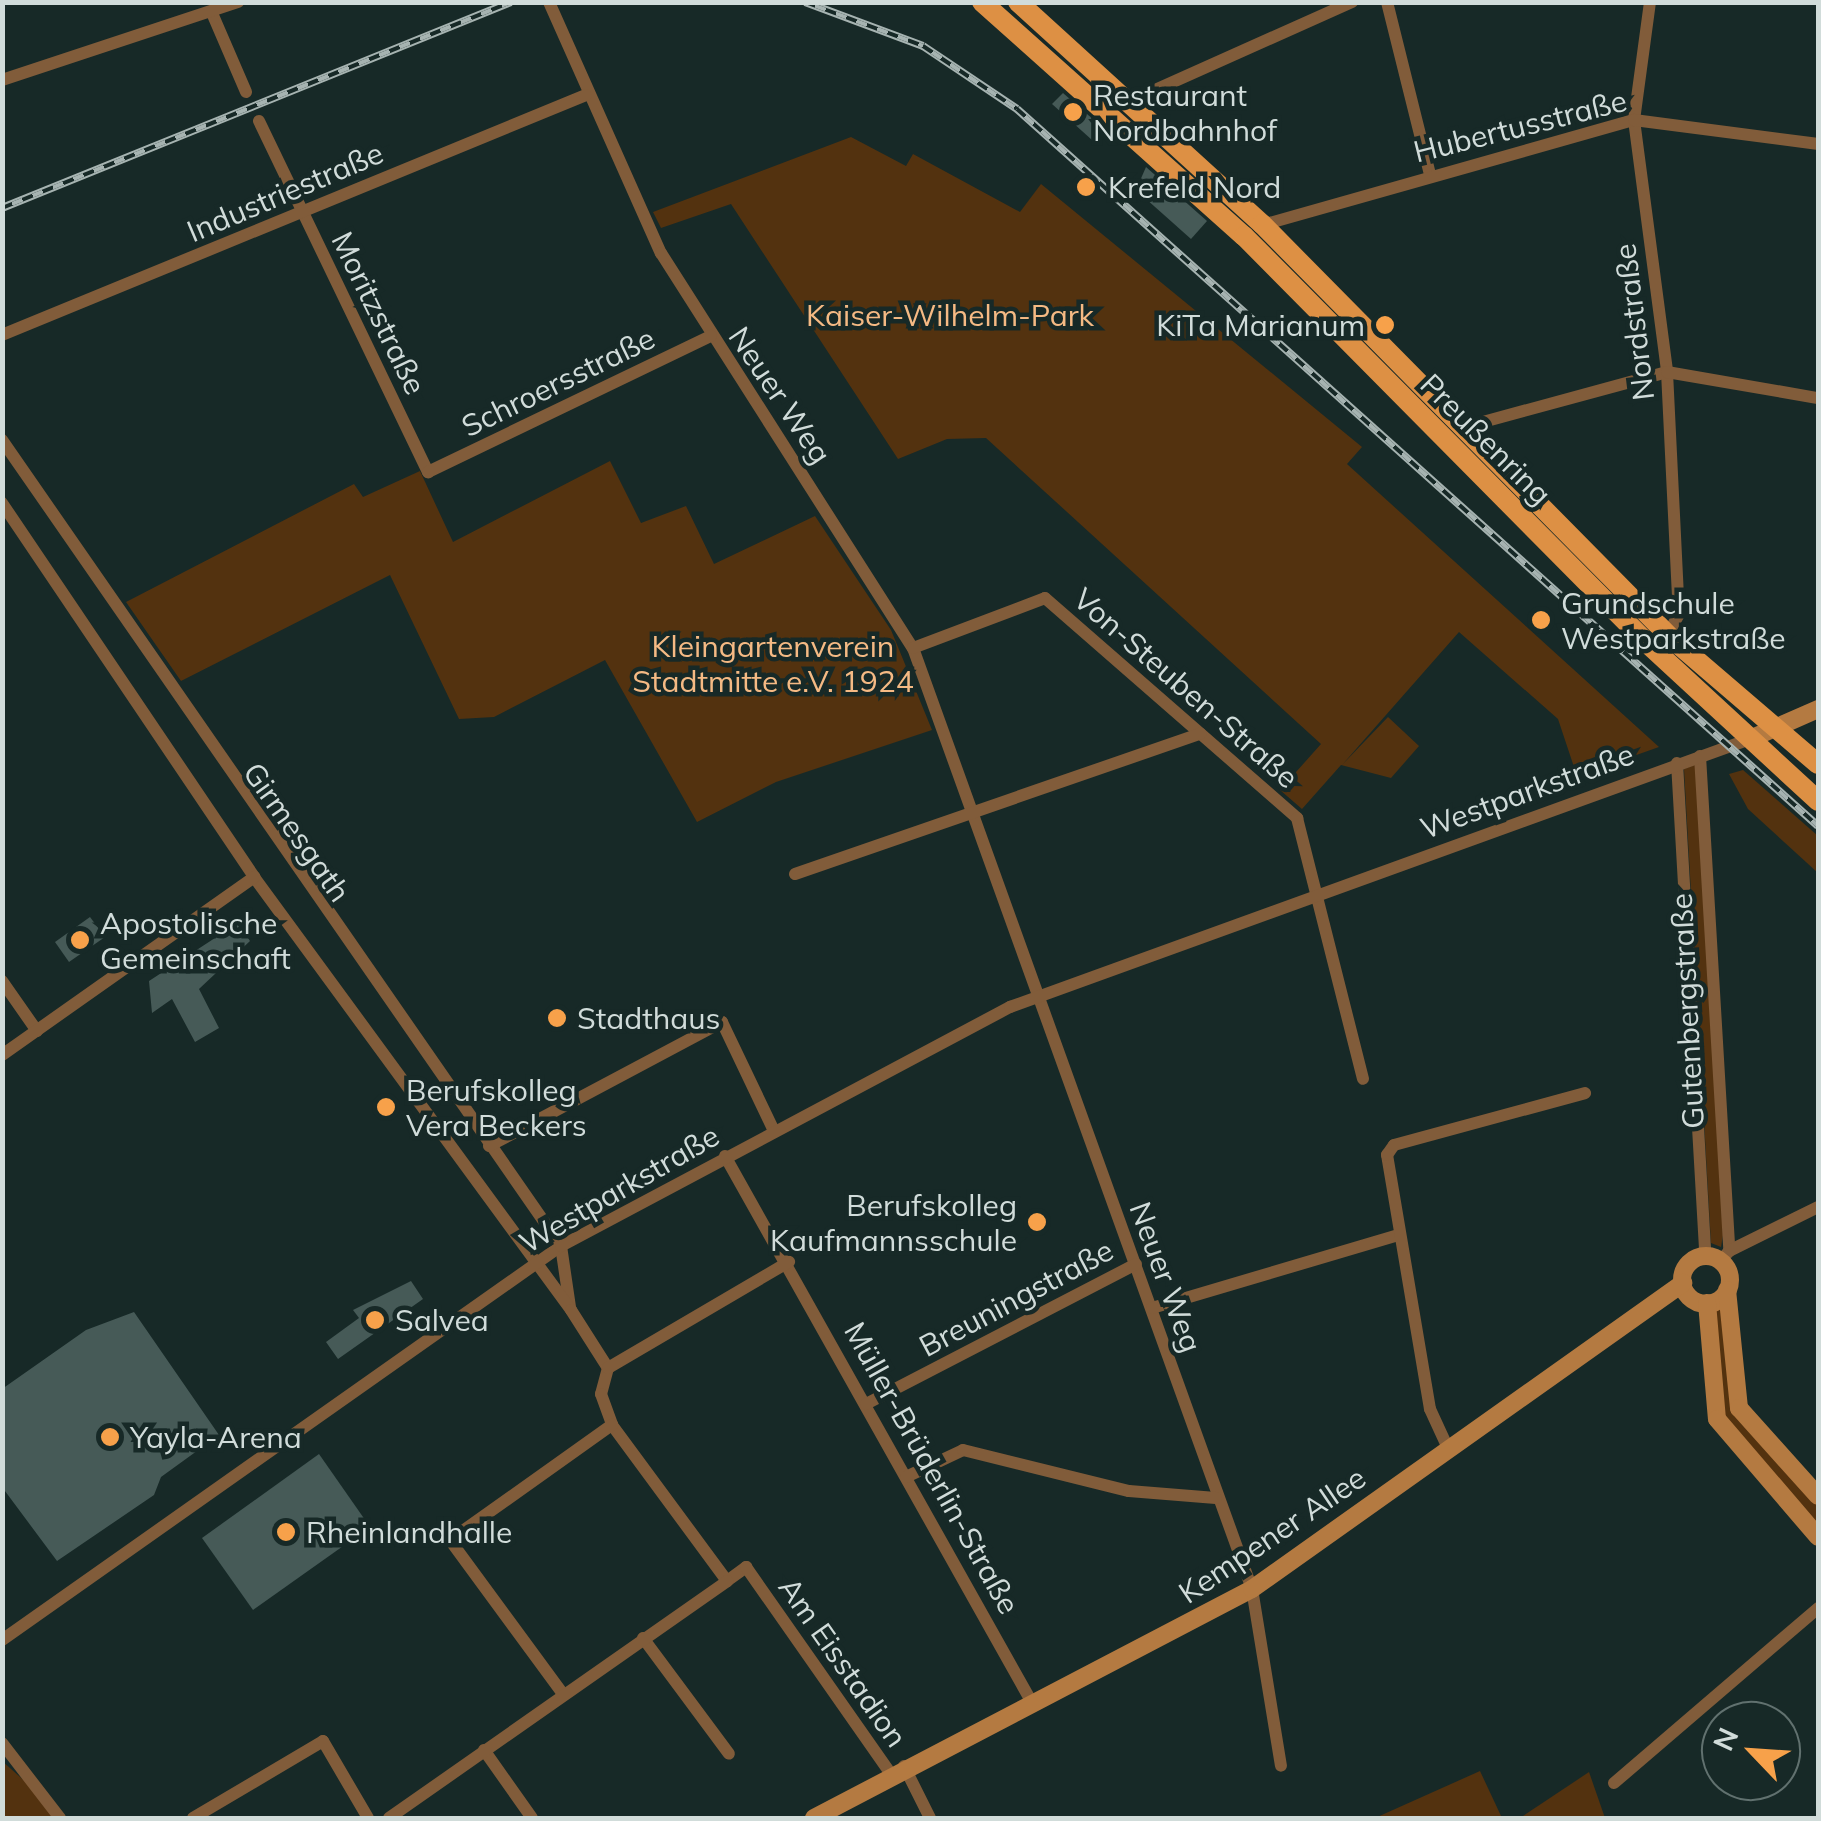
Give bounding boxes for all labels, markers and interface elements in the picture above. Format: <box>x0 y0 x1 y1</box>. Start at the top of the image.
place label: Restaurant Nordbahnhof <box>1093 77 1277 148</box>
street label: Hubertusstraße <box>1410 82 1630 170</box>
marker: Restaurant Nordbahnhof <box>1062 101 1084 123</box>
street label: Industriestraße <box>182 134 388 250</box>
place label: Krefeld Nord <box>1108 169 1281 205</box>
marker: Krefeld Nord <box>1073 174 1099 200</box>
street label: Moritzstraße <box>324 226 434 400</box>
street label: Nordstraße <box>1607 242 1661 402</box>
park label: Kaiser-Wilhelm-Park <box>806 297 1094 333</box>
place label: KiTa Marianum <box>1156 307 1365 343</box>
marker: KiTa Marianum <box>1374 314 1396 336</box>
street label: Schroersstraße <box>456 320 660 444</box>
street label: Neuer Weg <box>721 320 839 470</box>
street label: Preußenring <box>1413 366 1559 512</box>
street label: Von-Steuben-Straße <box>1066 581 1306 795</box>
place label: Grundschule Westparkstraße <box>1561 585 1786 656</box>
marker: Grundschule Westparkstraße <box>1530 609 1552 631</box>
park label: Kleingartenverein Stadtmitte e.V. 1924 <box>632 628 914 698</box>
street label: Westparkstraße <box>1415 736 1639 846</box>
street label: Girmesgath <box>236 755 358 909</box>
street label: Gutenbergstraße <box>1663 892 1711 1130</box>
place label: Apostolische Gemeinschaft <box>100 905 291 976</box>
marker: Apostolische Gemeinschaft <box>69 929 91 951</box>
place label: Stadthaus <box>577 1000 720 1036</box>
marker: Stadthaus <box>546 1007 568 1029</box>
place label: Berufskolleg Vera Beckers <box>406 1072 587 1142</box>
marker: Berufskolleg Vera Beckers <box>375 1096 397 1118</box>
street label: Westparkstraße <box>513 1117 725 1261</box>
place label: Berufskolleg Kaufmannsschule <box>770 1187 1017 1258</box>
street label: Neuer Weg <box>1122 1197 1210 1357</box>
marker: Berufskolleg Kaufmannsschule <box>1026 1211 1048 1233</box>
street label: Breuningstraße <box>913 1232 1119 1364</box>
place label: Salvea <box>395 1302 489 1338</box>
marker: Salvea <box>364 1309 386 1331</box>
street label: Müller-Brüderlin-Straße <box>837 1316 1027 1620</box>
place label: Yayla-Arena <box>130 1419 302 1455</box>
marker: Yayla-Arena <box>99 1426 121 1448</box>
street label: Kempener Allee <box>1172 1459 1372 1611</box>
place label: Rheinlandhalle <box>306 1514 512 1550</box>
marker: Rheinlandhalle <box>275 1521 297 1543</box>
street label: Am Eisstadion <box>771 1570 915 1754</box>
north arrow <box>1701 1701 1801 1801</box>
text: N <box>1705 1722 1745 1756</box>

